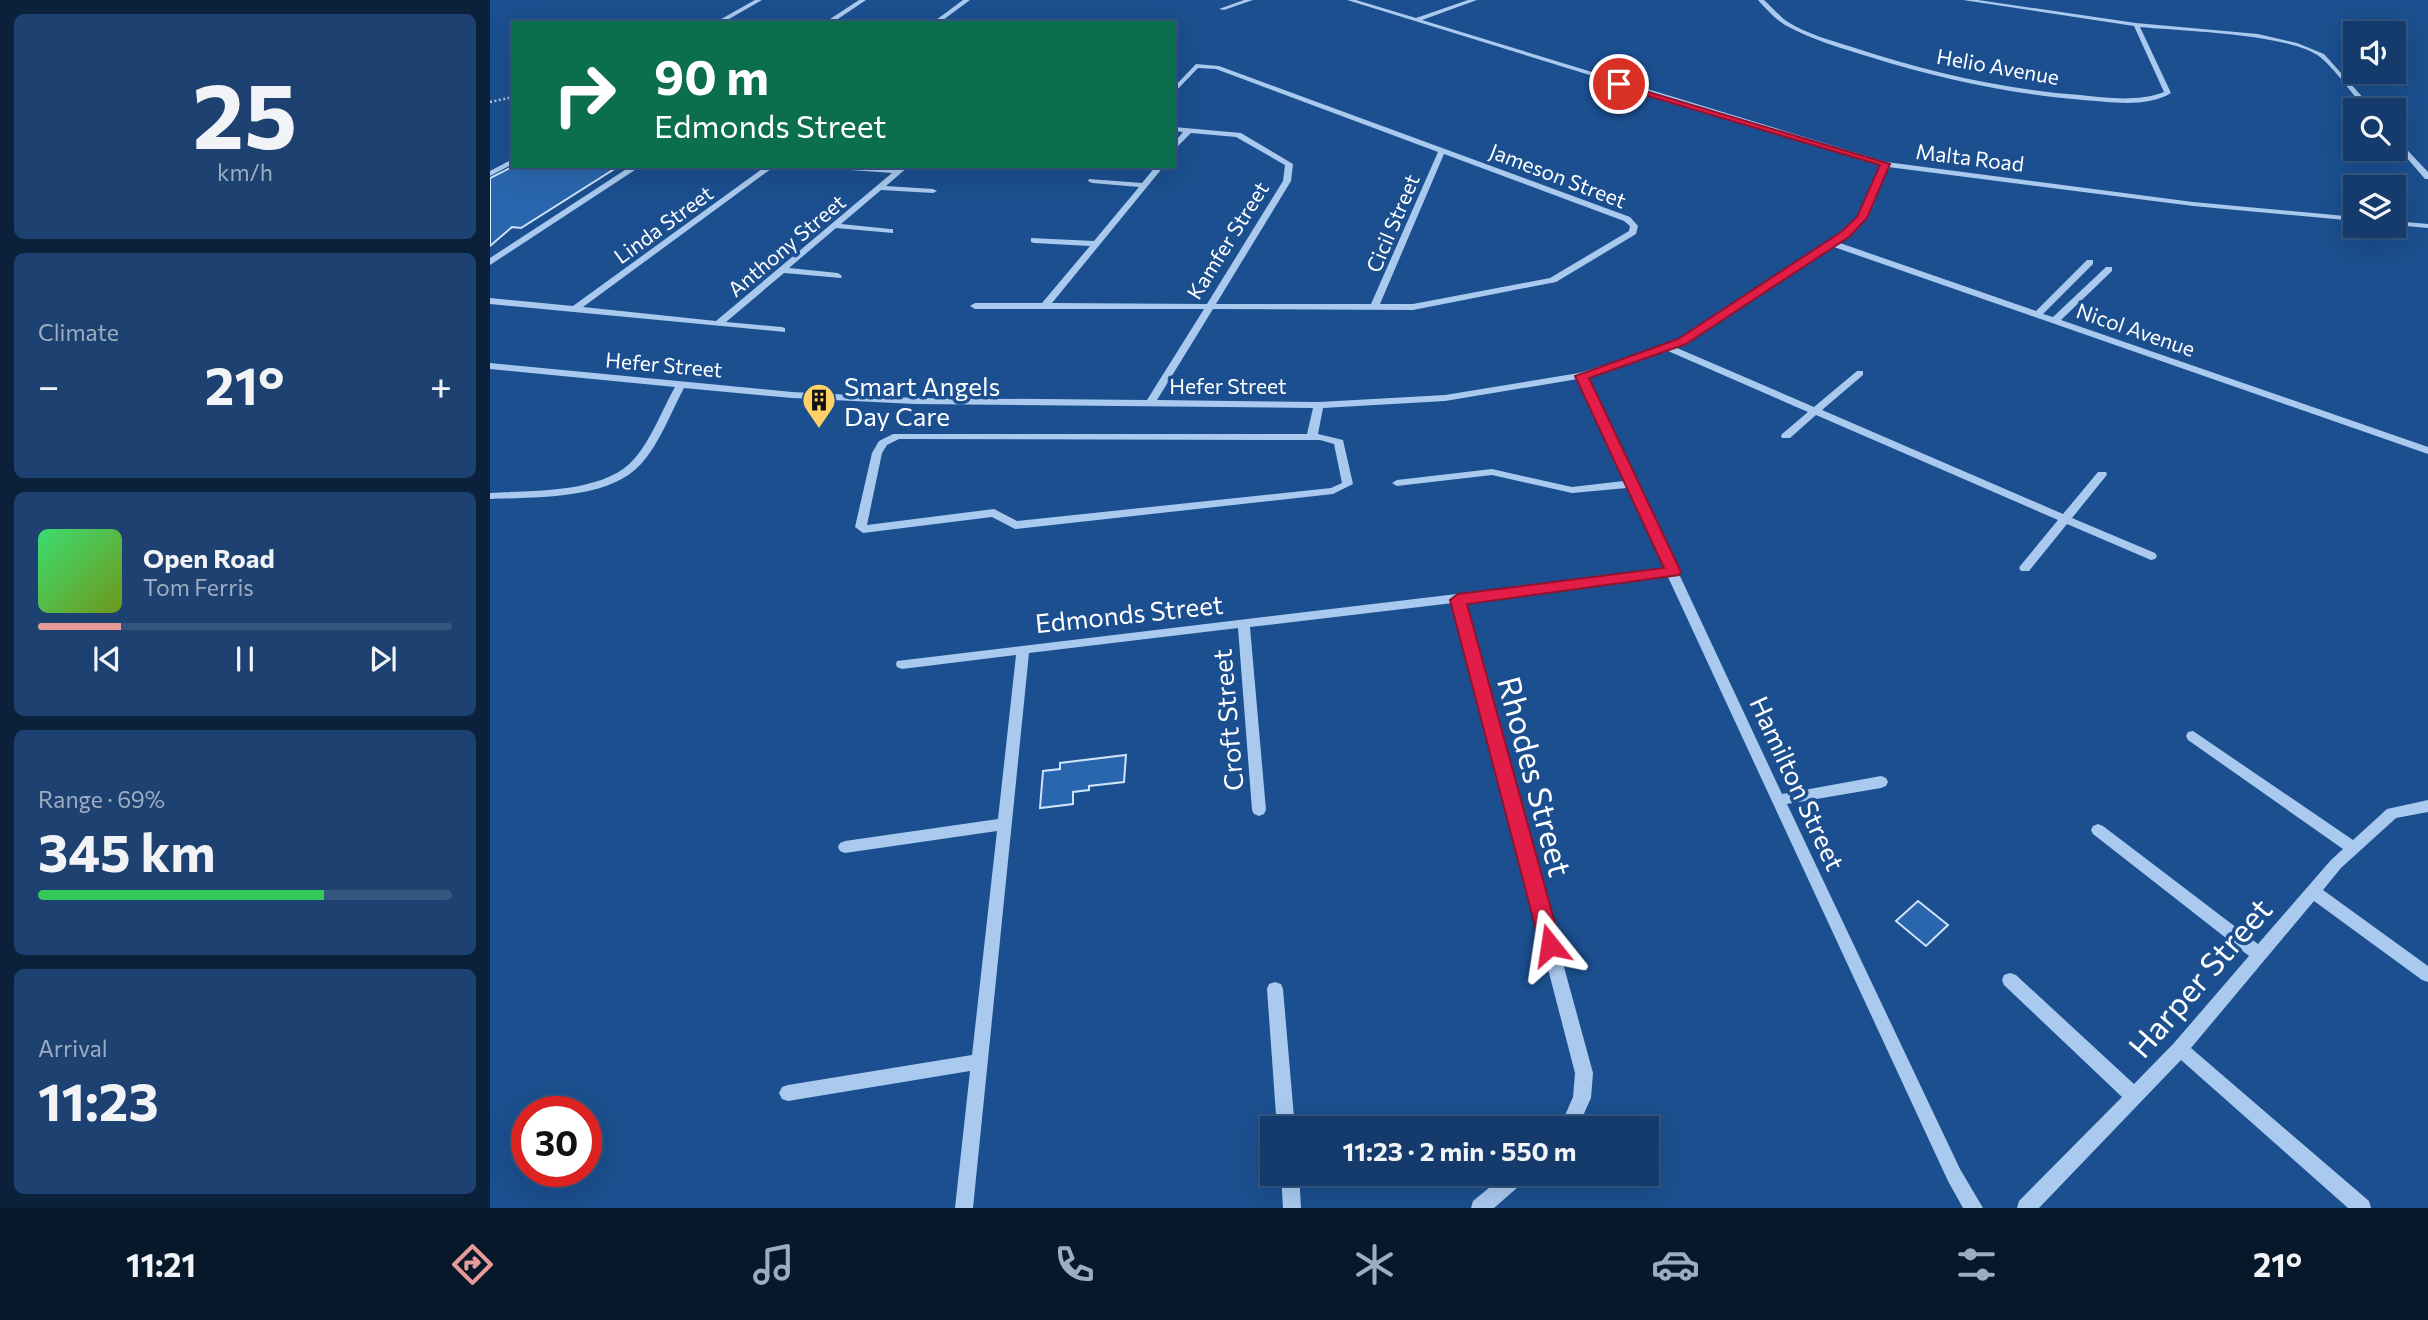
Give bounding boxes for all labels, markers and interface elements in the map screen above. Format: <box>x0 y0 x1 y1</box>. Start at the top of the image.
map controls <box>2343 21 2406 238</box>
button: sound <box>2343 21 2406 84</box>
street label: Helio Avenue <box>1935 43 2061 89</box>
text: 90 m <box>654 45 769 105</box>
icon: right <box>539 49 630 140</box>
pin <box>1589 54 1649 114</box>
text: 25 <box>193 56 297 168</box>
icon: arrive <box>1600 65 1638 103</box>
button: search <box>2343 98 2406 161</box>
text: Edmonds Street <box>654 105 886 145</box>
street label: Jameson Street <box>1486 138 1630 212</box>
street label: Malta Road <box>1914 138 2026 176</box>
text: km/h <box>217 158 273 186</box>
street label: Cicil Street <box>1360 170 1424 276</box>
button: layers <box>2343 175 2406 238</box>
street label: Kamfer Street <box>1181 177 1273 303</box>
street label: Linda Street <box>609 180 717 268</box>
street label: Anthony Street <box>722 189 850 301</box>
street label: Nicol Avenue <box>2074 297 2198 361</box>
text: Climate <box>38 318 119 346</box>
street label: Hefer Street <box>604 346 724 382</box>
text: 21° <box>205 352 284 416</box>
text: − <box>38 361 60 408</box>
text: + <box>430 361 452 408</box>
place label: Smart Angels Day Care <box>844 370 1000 431</box>
street label: Hefer Street <box>1169 373 1287 398</box>
building icon: Smart Angels Day Care <box>800 381 838 430</box>
text: Open Road <box>143 542 275 573</box>
text: Tom Ferris <box>143 573 254 601</box>
street label: Edmonds Street <box>1033 588 1225 638</box>
icon: previous <box>88 640 126 678</box>
icon: pause <box>226 640 264 678</box>
icon: next <box>364 640 402 678</box>
street label: Croft Street <box>1205 648 1249 792</box>
street label: Rhodes Street <box>1490 672 1582 880</box>
street label: Hamilton Street <box>1744 691 1852 875</box>
text: Range · 69% <box>38 785 165 813</box>
text: 345 km <box>38 819 216 883</box>
street label: Harper Street <box>2119 889 2279 1065</box>
position arrow <box>1513 908 1587 982</box>
text: Arrival <box>38 1034 108 1062</box>
text: 11:23 <box>38 1068 159 1132</box>
speed limit sign: 30 <box>511 1096 602 1187</box>
text: 11:23 · 2 min · 550 m <box>1343 1135 1576 1166</box>
icon: directions <box>448 1240 497 1289</box>
icon: music <box>749 1240 798 1289</box>
icon: phone <box>1050 1240 1099 1289</box>
icon: climate <box>1350 1240 1399 1289</box>
icon: car <box>1651 1240 1700 1289</box>
icon: filters <box>1952 1240 2001 1289</box>
text: 11:21 <box>126 1244 196 1284</box>
text: 21° <box>2253 1244 2302 1284</box>

